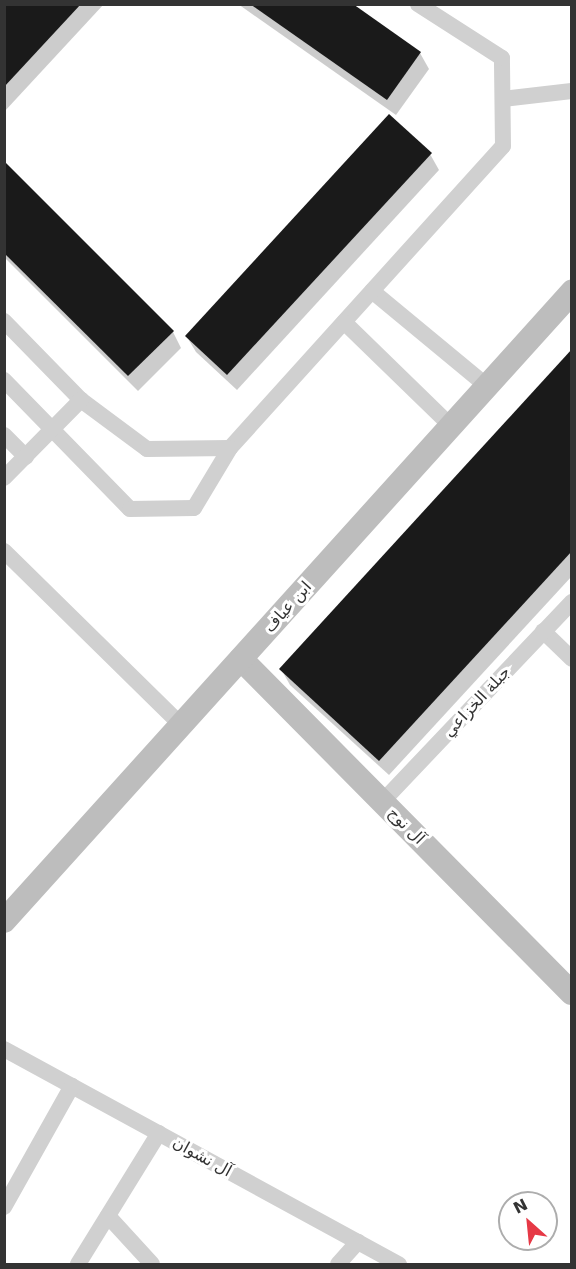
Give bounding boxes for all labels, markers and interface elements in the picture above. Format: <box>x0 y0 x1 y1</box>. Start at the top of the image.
street label: ابن عياف <box>260 578 316 636</box>
street label: جبلة الخزاعي <box>439 663 515 741</box>
street label: آل نوح <box>384 804 428 848</box>
street label: آل نشوان <box>169 1133 235 1181</box>
north arrow <box>498 1191 558 1251</box>
text: N <box>510 1195 531 1218</box>

